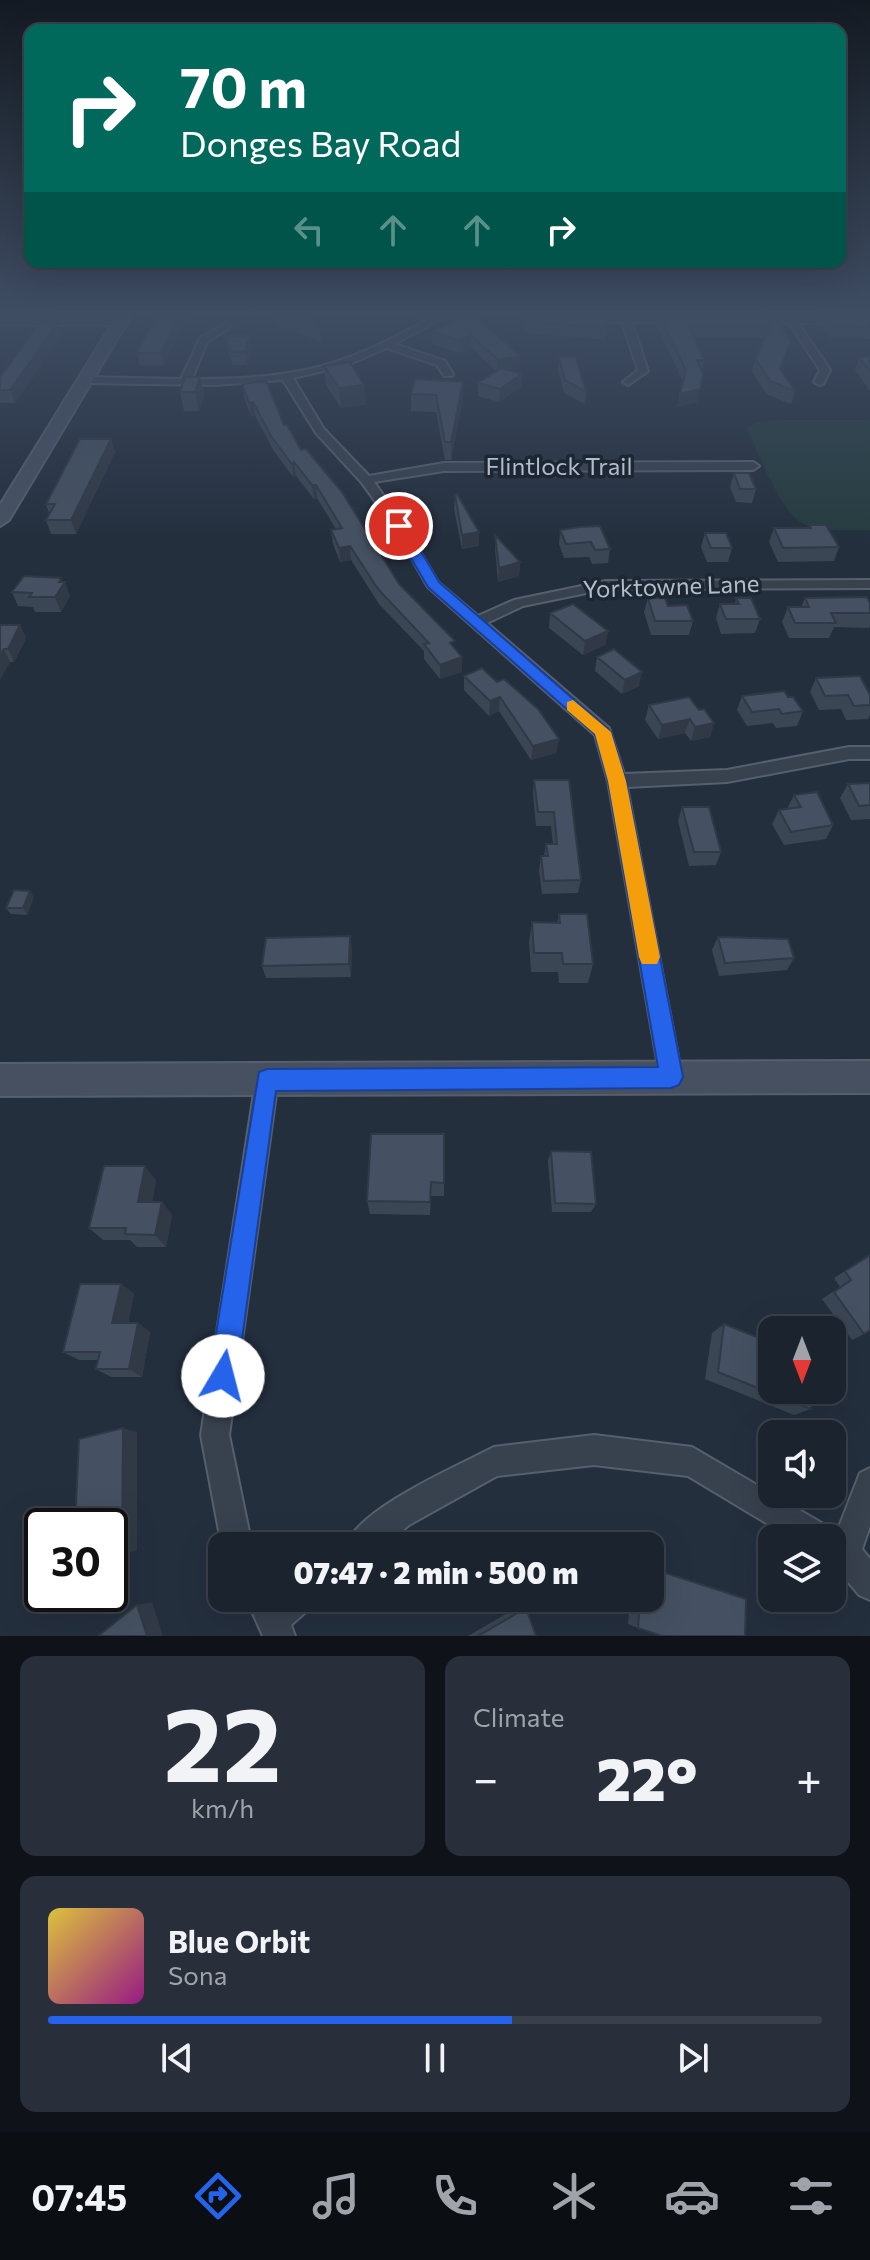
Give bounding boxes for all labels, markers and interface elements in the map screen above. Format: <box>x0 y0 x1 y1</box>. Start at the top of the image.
text: 70 m <box>180 51 307 120</box>
icon: right <box>48 56 152 160</box>
text: Donges Bay Road <box>180 120 461 164</box>
icon: left <box>287 208 331 252</box>
icon: ahead <box>371 208 415 252</box>
icon: ahead <box>455 208 499 252</box>
icon: right <box>539 208 583 252</box>
street label: Flintlock Trail <box>485 451 633 480</box>
pin <box>365 492 433 560</box>
icon: arrive <box>377 504 421 548</box>
street label: Yorktowne Lane <box>582 568 760 603</box>
north arrow <box>758 1316 846 1404</box>
map controls <box>758 1316 846 1612</box>
position arrow <box>181 1334 265 1418</box>
button: sound <box>758 1420 846 1508</box>
speed limit sign: 30 <box>24 1508 128 1612</box>
button: layers <box>758 1524 846 1612</box>
text: 07:47 · 2 min · 500 m <box>294 1553 578 1590</box>
text: 22 <box>163 1676 282 1803</box>
text: Climate <box>473 1701 565 1732</box>
text: 22° <box>597 1740 698 1813</box>
text: − <box>473 1750 498 1804</box>
text: + <box>796 1750 822 1804</box>
text: km/h <box>191 1792 254 1823</box>
text: Blue Orbit <box>168 1922 310 1959</box>
text: Sona <box>168 1959 227 1990</box>
icon: previous <box>155 2036 199 2080</box>
icon: pause <box>413 2036 457 2080</box>
icon: next <box>671 2036 715 2080</box>
icon: directions <box>190 2168 246 2224</box>
icon: music <box>308 2168 364 2224</box>
icon: phone <box>427 2168 483 2224</box>
icon: climate <box>546 2168 602 2224</box>
icon: car <box>664 2168 720 2224</box>
icon: filters <box>783 2168 839 2224</box>
text: 07:45 <box>31 2174 127 2218</box>

